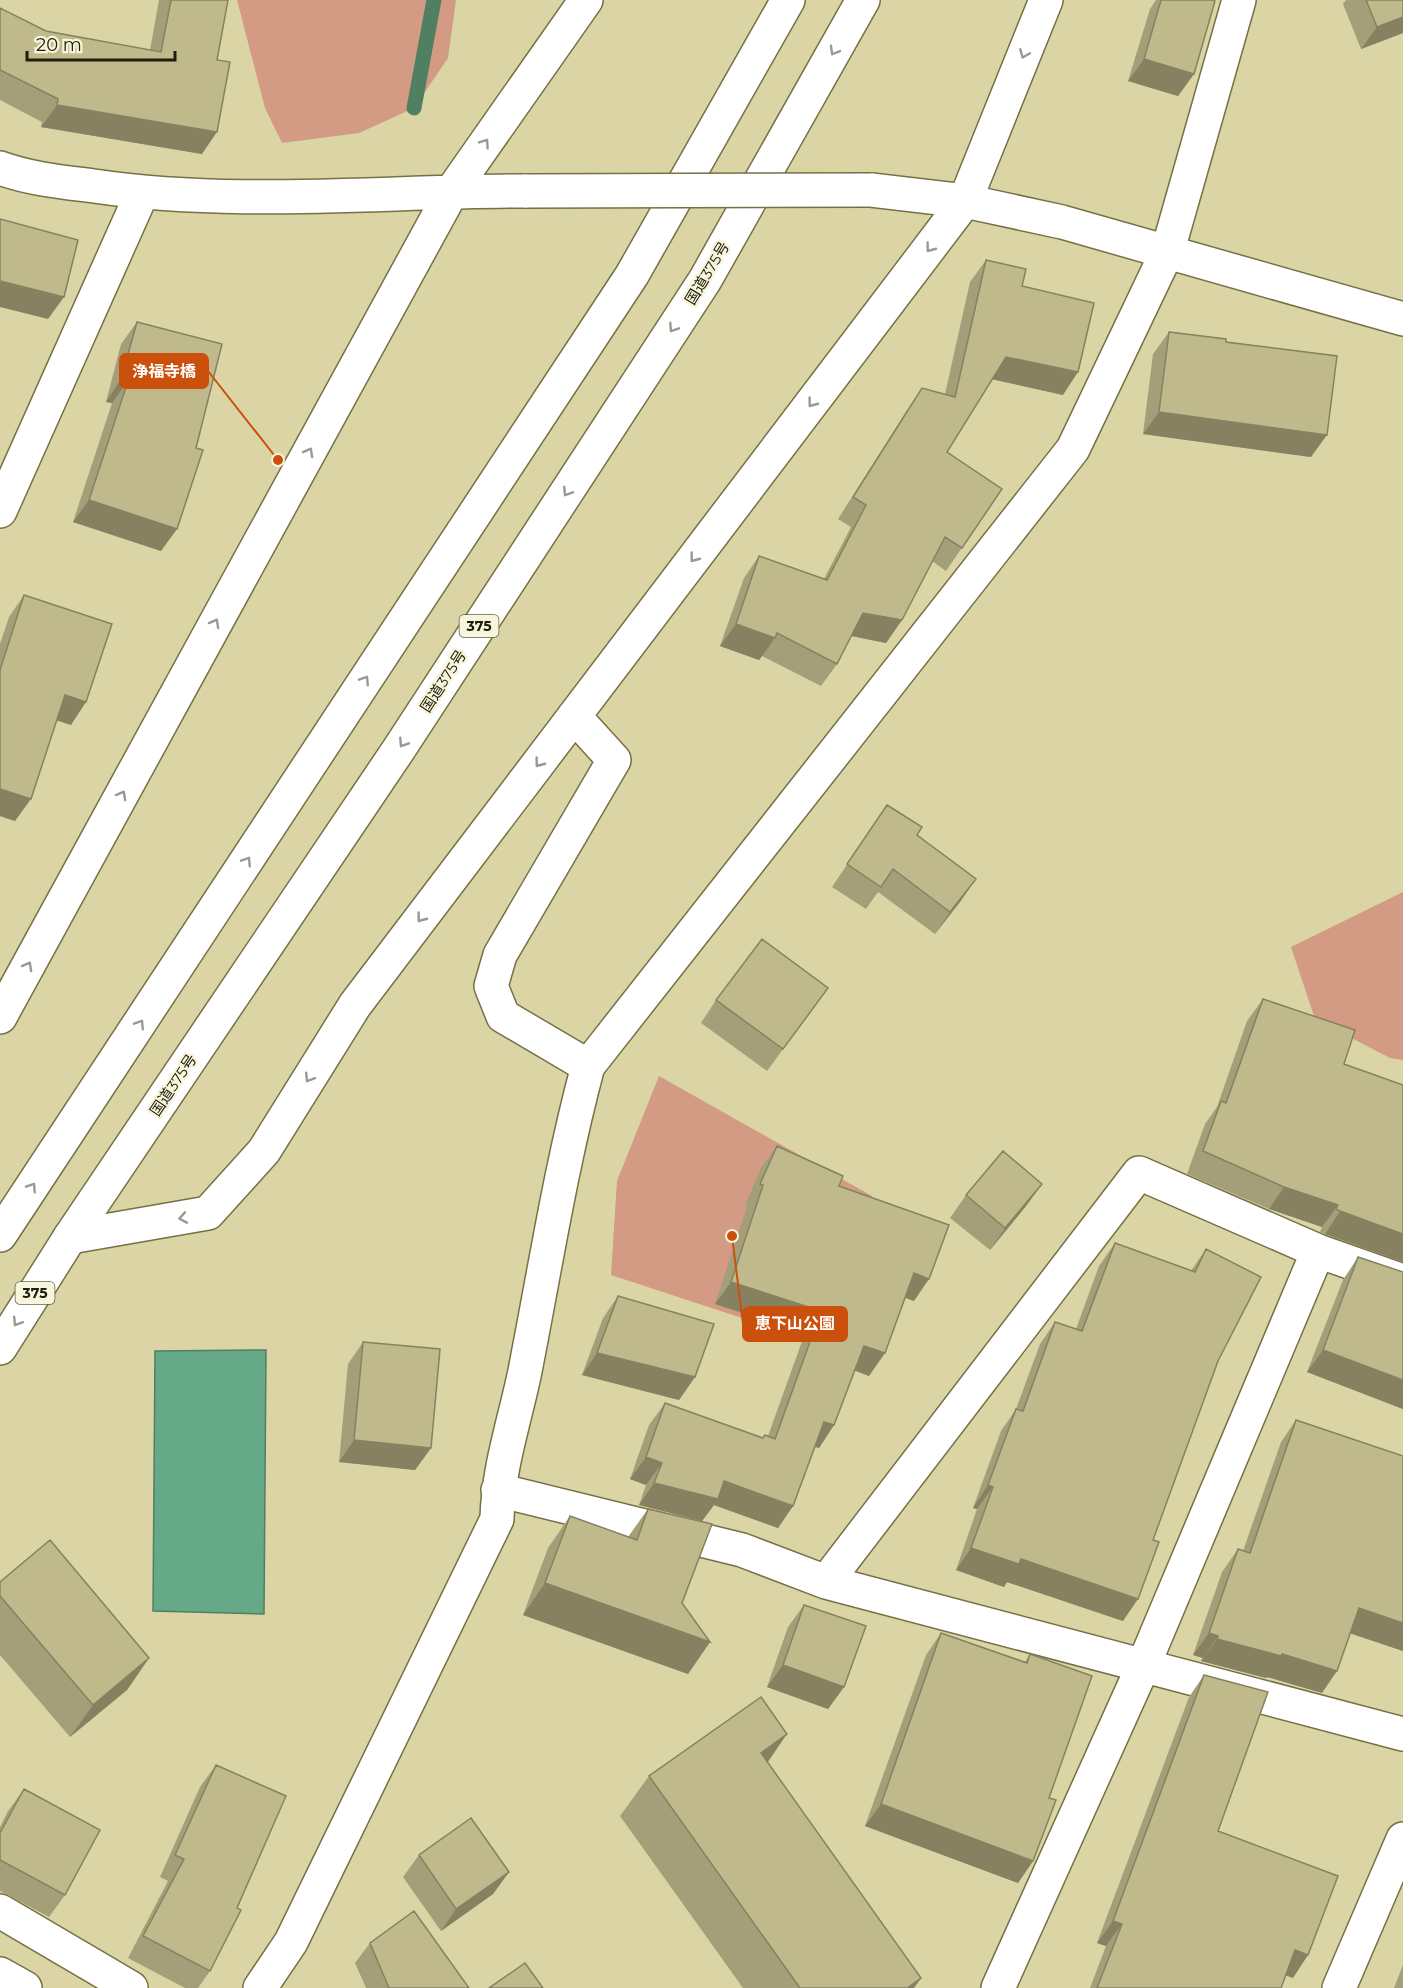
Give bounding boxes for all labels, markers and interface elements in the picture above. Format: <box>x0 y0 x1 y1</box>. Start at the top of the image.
scale bar <box>27 24 176 62</box>
text: 20 m <box>36 34 82 56</box>
one-way arrow <box>830 45 842 55</box>
one-way arrow <box>1019 48 1031 59</box>
one-way arrow <box>478 139 489 150</box>
street label: 国道375号 <box>681 238 733 308</box>
one-way arrow <box>926 241 937 252</box>
one-way arrow <box>670 322 681 333</box>
callout: 浄福寺橋 <box>120 354 208 388</box>
text: 浄福寺橋 <box>132 362 196 381</box>
one-way arrow <box>808 396 819 407</box>
one-way arrow <box>302 448 313 459</box>
one-way arrow <box>563 485 574 496</box>
one-way arrow <box>690 552 701 563</box>
road number: 375 <box>460 615 498 637</box>
one-way arrow <box>208 619 219 630</box>
street label: 国道375号 <box>416 646 470 716</box>
one-way arrow <box>358 676 369 687</box>
one-way arrow <box>399 736 410 747</box>
one-way arrow <box>535 756 546 767</box>
one-way arrow <box>115 790 126 801</box>
one-way arrow <box>239 857 251 867</box>
one-way arrow <box>417 911 428 922</box>
one-way arrow <box>21 961 32 972</box>
one-way arrow <box>132 1020 144 1030</box>
street label: 国道375号 <box>145 1051 201 1119</box>
one-way arrow <box>305 1072 317 1082</box>
one-way arrow <box>25 1182 36 1193</box>
one-way arrow <box>179 1211 188 1223</box>
road number: 375 <box>15 1282 54 1304</box>
callout: 恵下山公園 <box>743 1307 847 1341</box>
text: 恵下山公園 <box>755 1314 835 1333</box>
one-way arrow <box>12 1316 24 1326</box>

